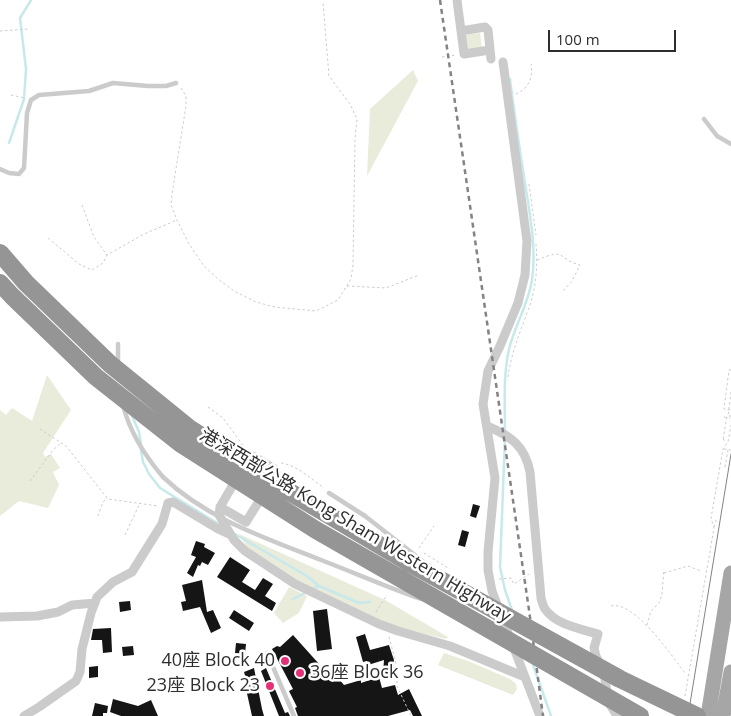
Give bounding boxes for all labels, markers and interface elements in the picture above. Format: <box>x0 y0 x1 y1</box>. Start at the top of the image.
scale bar <box>551 20 678 52</box>
text: 100 m <box>556 29 600 49</box>
street label: 港深西部公路 Kong Sham Western Highway <box>196 424 514 628</box>
place label: 40座 Block 40 <box>161 650 275 672</box>
marker: 40座 Block 40 <box>279 655 291 667</box>
place label: 36座 Block 36 <box>310 662 424 684</box>
marker: 36座 Block 36 <box>294 667 306 679</box>
place label: 23座 Block 23 <box>146 675 260 697</box>
marker: 23座 Block 23 <box>264 680 276 692</box>

